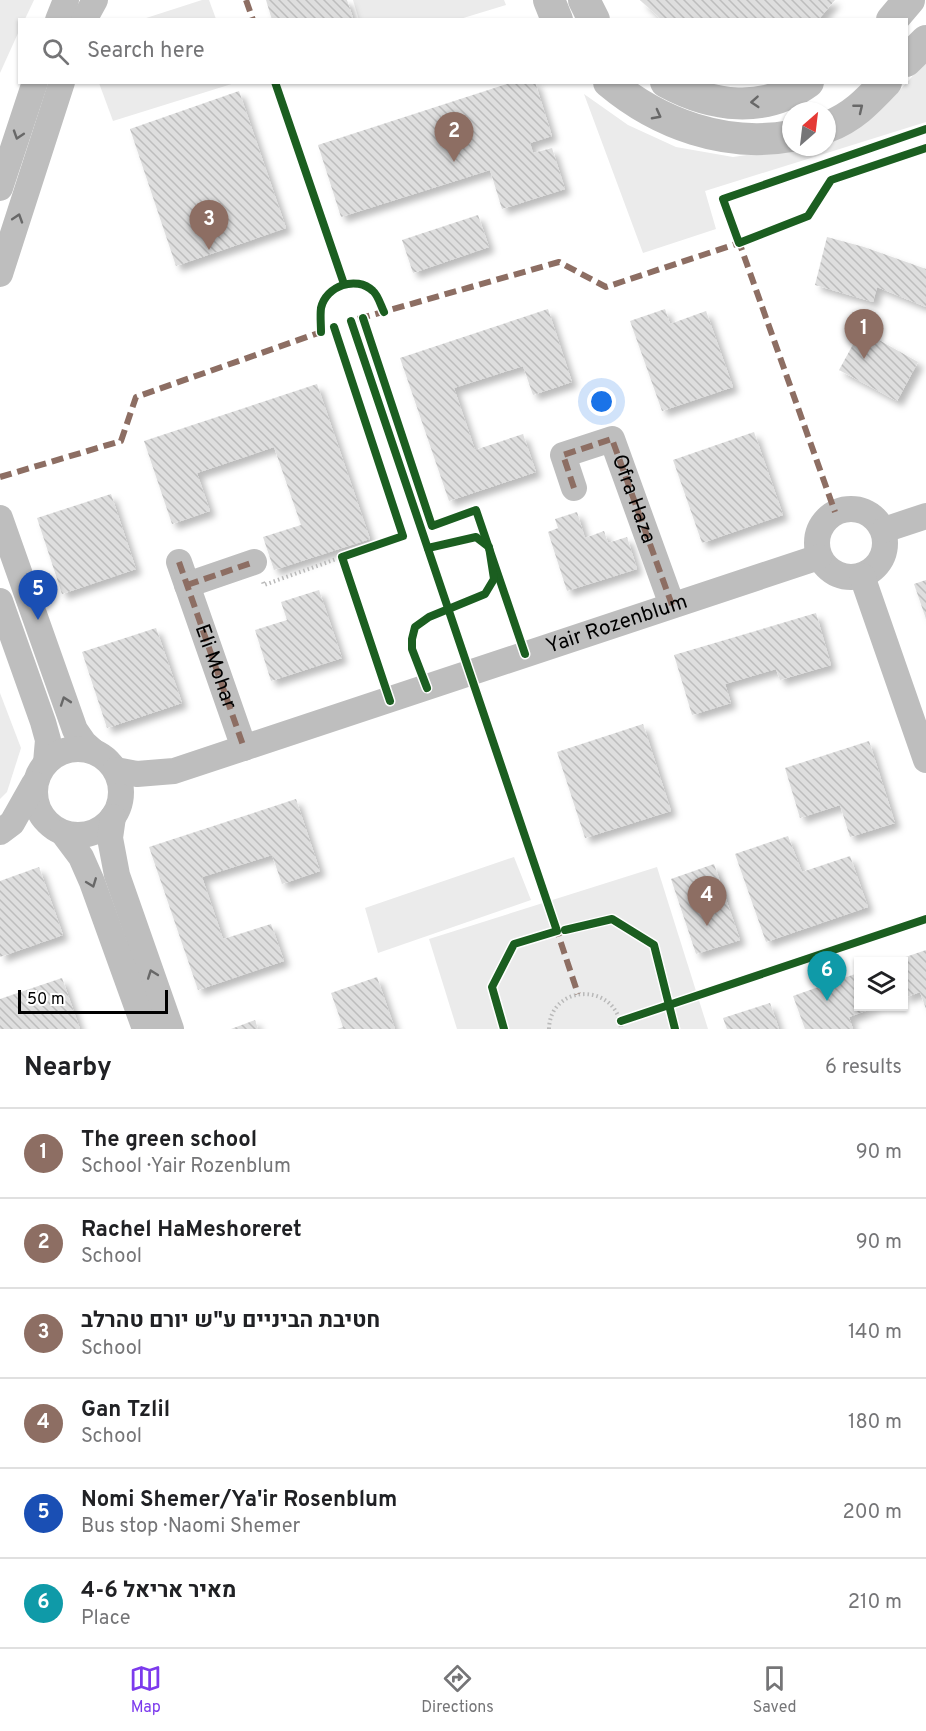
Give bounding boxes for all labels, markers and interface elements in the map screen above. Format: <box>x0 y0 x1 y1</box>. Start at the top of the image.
search box <box>18 18 908 84</box>
icon: search <box>39 35 72 68</box>
text: Search here <box>87 38 205 65</box>
one-way arrow <box>750 96 759 109</box>
north arrow <box>782 102 836 156</box>
one-way arrow <box>852 105 863 116</box>
one-way arrow <box>651 108 662 119</box>
pin: 2 <box>434 112 474 162</box>
one-way arrow <box>12 129 25 140</box>
pin: 3 <box>190 200 228 250</box>
one-way arrow <box>11 213 23 224</box>
pin: 1 <box>844 310 884 359</box>
your location <box>587 387 616 416</box>
street label: Ofra Haza <box>605 451 662 547</box>
pin: 5 <box>18 570 57 620</box>
street label: Yair Rozenblum <box>543 588 691 660</box>
street label: Eli Mohar <box>188 621 243 713</box>
one-way arrow <box>59 696 72 707</box>
pin: 4 <box>688 876 726 926</box>
one-way arrow <box>85 877 98 888</box>
pin: 6 <box>808 952 846 1001</box>
map controls <box>854 957 908 1011</box>
button: layers <box>854 957 908 1011</box>
one-way arrow <box>146 969 159 980</box>
scale bar <box>18 987 168 1014</box>
text: 50 m <box>27 990 65 1010</box>
text: Nearby <box>24 1052 112 1085</box>
text: 6 results <box>825 1055 902 1081</box>
text: The green school <box>81 1127 257 1154</box>
text: 1 <box>40 1140 48 1166</box>
text: 90 m <box>856 1140 902 1166</box>
text: School · Yair Rozenblum <box>81 1154 291 1180</box>
text: Rachel HaMeshoreret <box>81 1217 302 1244</box>
text: 2 <box>37 1230 50 1256</box>
text: 90 m <box>856 1230 902 1256</box>
text: School <box>81 1244 142 1270</box>
text: חטיבת הביניים ע"ש יורם טהרלב <box>81 1308 380 1335</box>
text: 3 <box>38 1320 50 1346</box>
text: 140 m <box>848 1320 902 1346</box>
text: School <box>81 1336 142 1362</box>
text: Gan Tzlil <box>81 1397 170 1424</box>
text: 4 <box>37 1410 50 1436</box>
text: 180 m <box>848 1410 902 1436</box>
text: School <box>81 1424 142 1450</box>
text: Nomi Shemer/Ya'ir Rosenblum <box>81 1487 397 1514</box>
text: 5 <box>37 1500 50 1526</box>
text: 200 m <box>843 1500 902 1526</box>
text: Bus stop · Naomi Shemer <box>81 1514 300 1540</box>
text: מאיר אריאל 4-6 <box>81 1578 236 1605</box>
text: 6 <box>37 1590 50 1616</box>
text: 210 m <box>848 1590 902 1616</box>
text: Place <box>81 1606 131 1632</box>
tab: Map <box>129 1662 162 1718</box>
tab: Directions <box>421 1662 494 1718</box>
tab: Saved <box>753 1662 797 1718</box>

